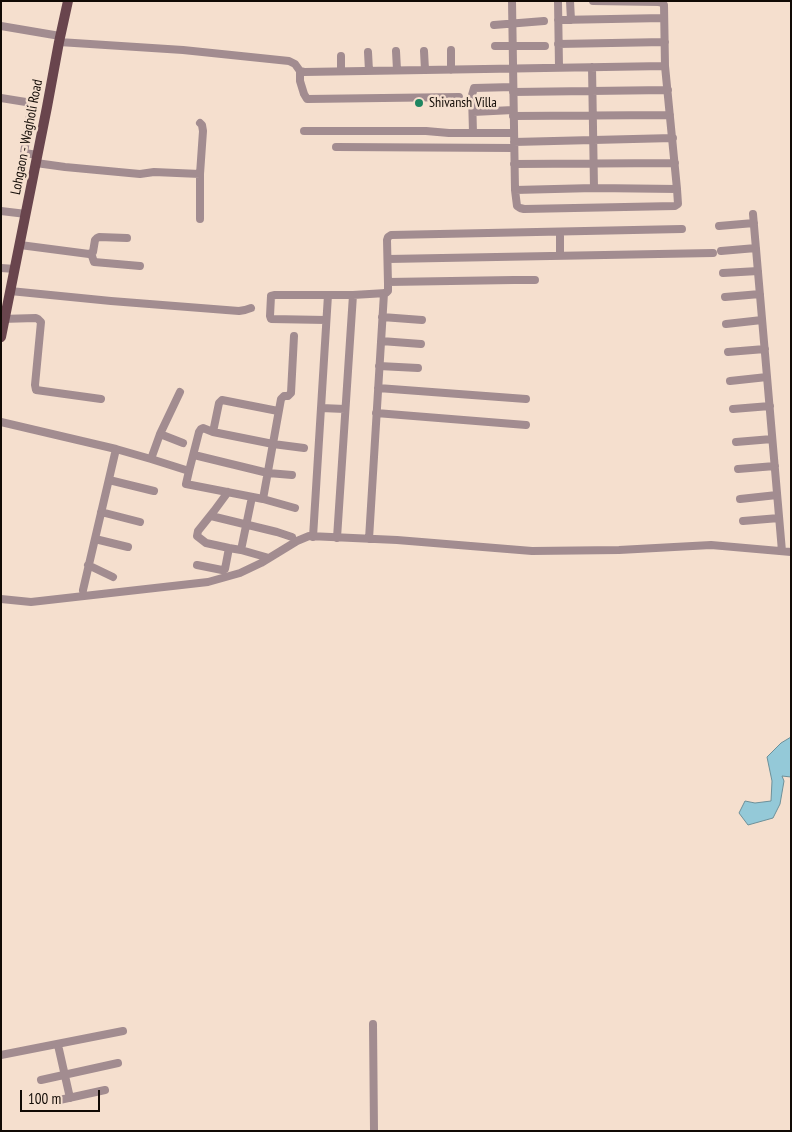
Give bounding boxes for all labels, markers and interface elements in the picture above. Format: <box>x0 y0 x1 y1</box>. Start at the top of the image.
street label: Lohgaon - Wagholi Road <box>8 78 46 196</box>
place label: Shivansh Villa <box>429 95 497 111</box>
marker: Shivansh Villa <box>413 97 425 109</box>
scale bar <box>22 1080 102 1112</box>
text: 100 m <box>28 1089 61 1108</box>

